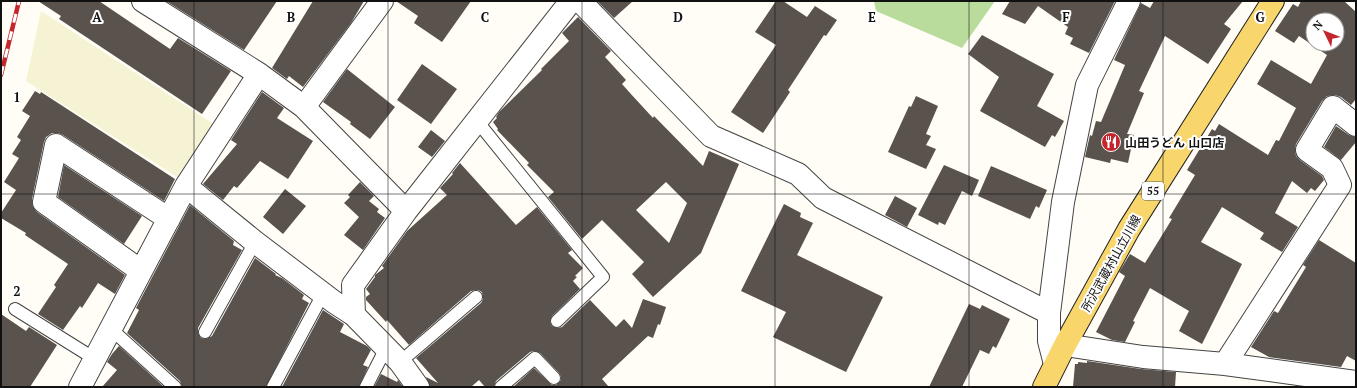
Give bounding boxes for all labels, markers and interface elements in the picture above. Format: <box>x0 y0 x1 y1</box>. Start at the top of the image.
text: A <box>92 8 102 26</box>
text: B <box>287 8 295 26</box>
text: C <box>481 8 489 26</box>
text: D <box>673 8 683 26</box>
text: E <box>868 8 876 26</box>
text: F <box>1062 8 1070 26</box>
text: G <box>1255 8 1265 26</box>
north arrow <box>1305 12 1345 52</box>
text: N <box>1310 17 1326 33</box>
text: 1 <box>13 88 21 106</box>
restaurant icon: 山田うどん 山口店 <box>1100 131 1122 153</box>
place label: 山田うどん 山口店 <box>1125 135 1224 150</box>
road number: 55 <box>1142 182 1164 200</box>
street label: 所沢武蔵村山立川線 <box>1078 212 1144 314</box>
text: 2 <box>13 282 21 300</box>

